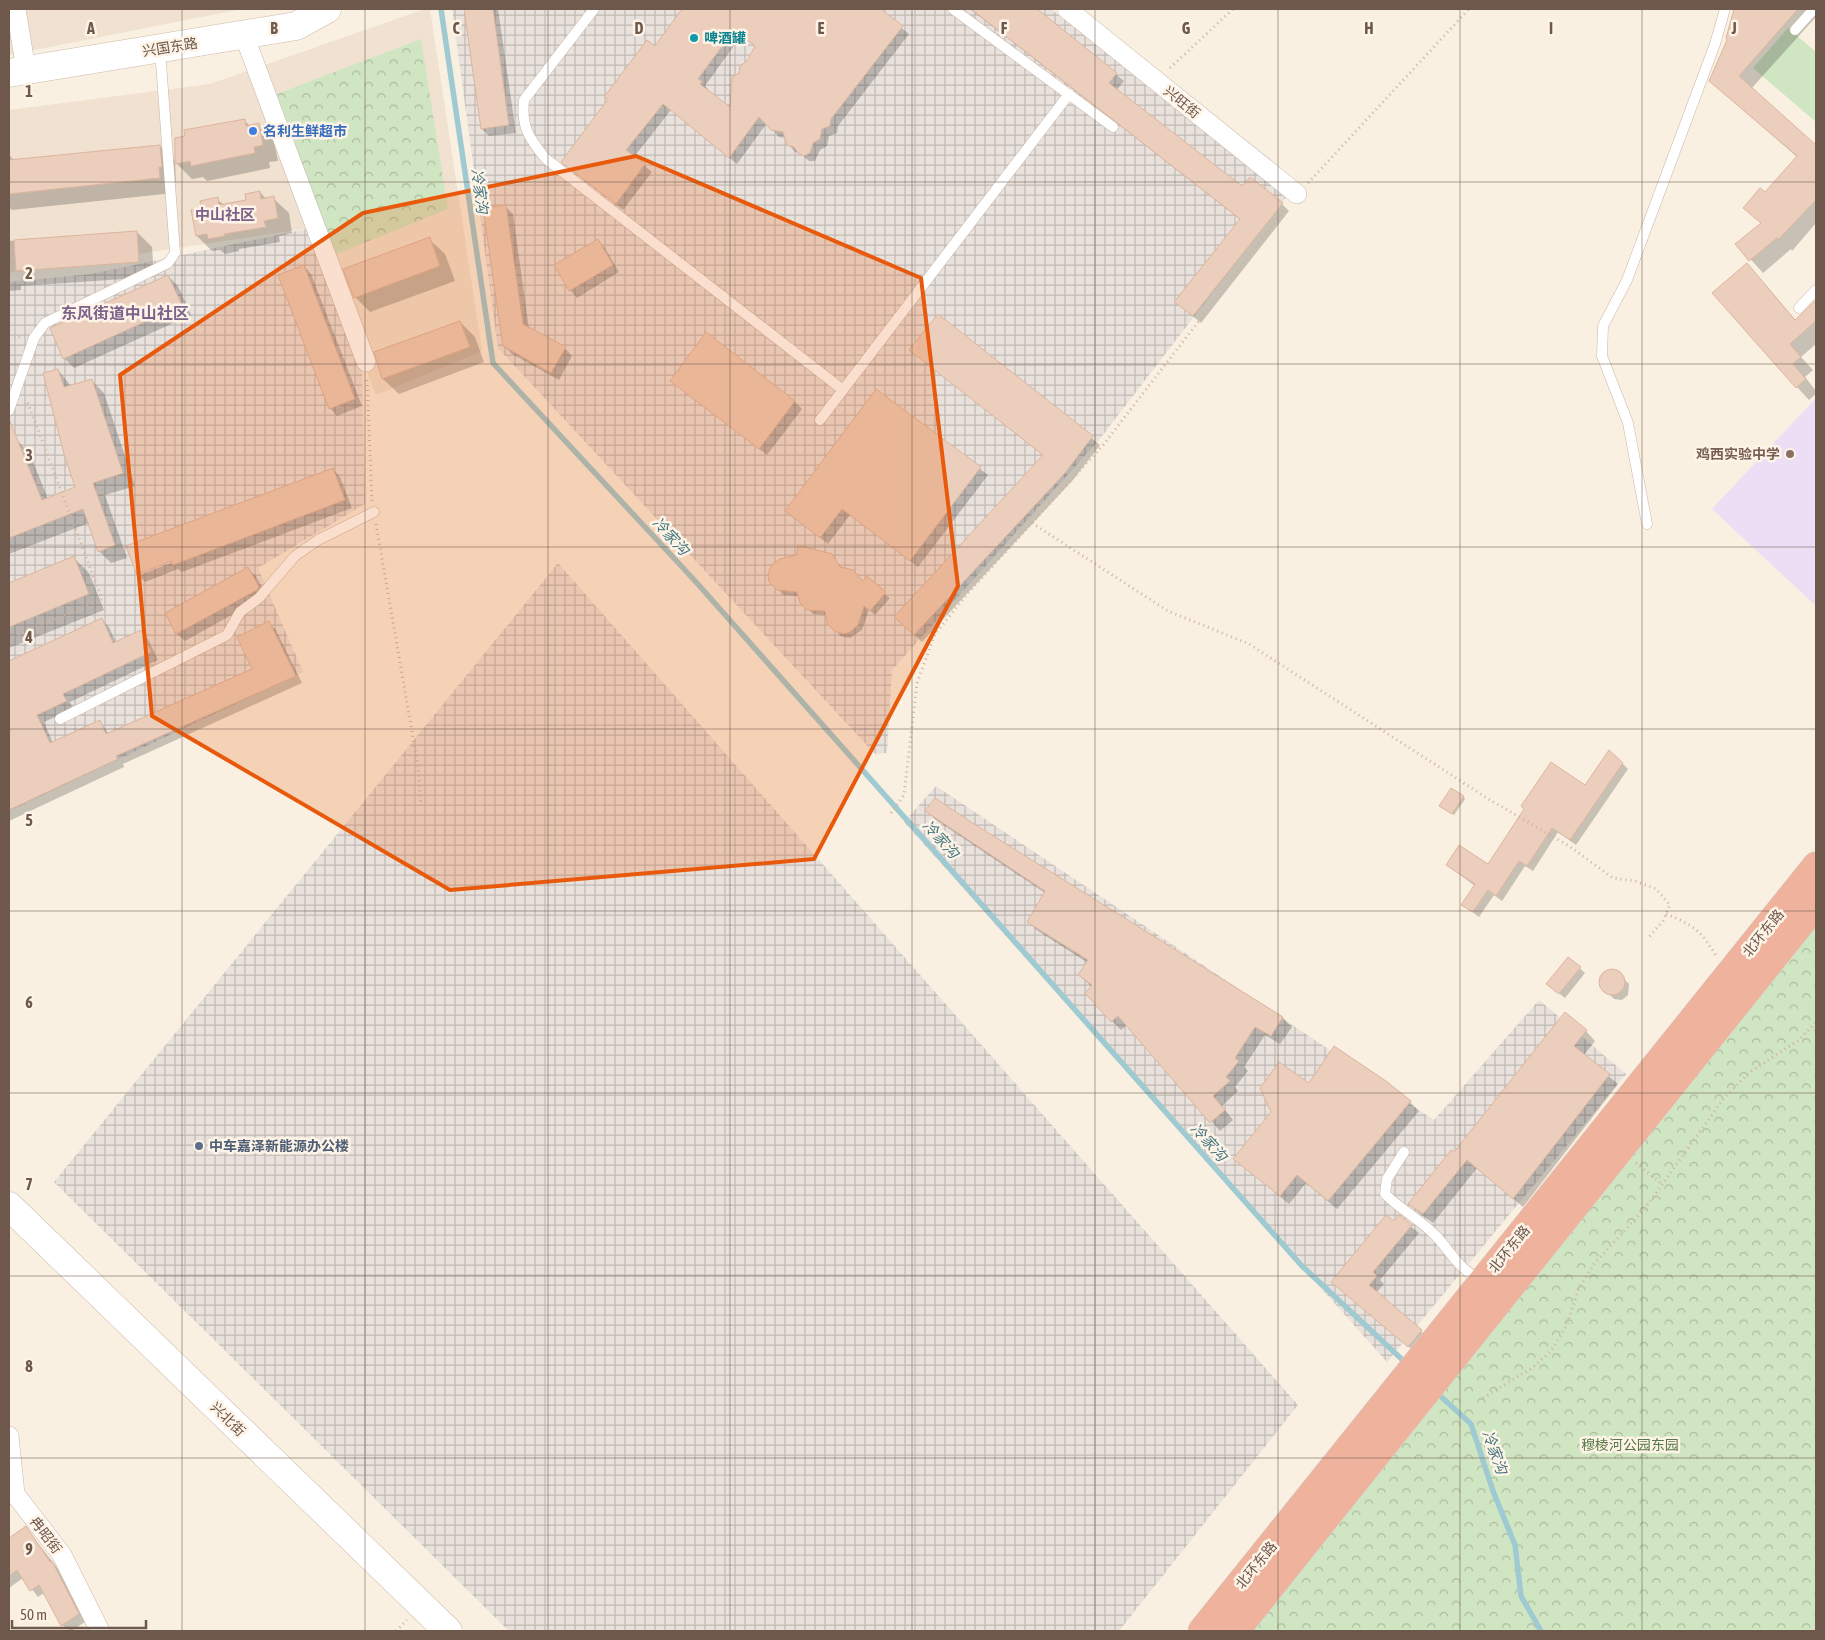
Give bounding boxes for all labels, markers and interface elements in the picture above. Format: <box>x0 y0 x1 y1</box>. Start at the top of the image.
text: A <box>86 19 95 37</box>
text: B <box>270 19 278 37</box>
text: C <box>452 19 460 37</box>
text: D <box>635 19 644 37</box>
text: E <box>818 19 825 37</box>
text: F <box>1001 19 1008 37</box>
text: G <box>1182 19 1191 37</box>
text: H <box>1364 19 1374 37</box>
text: I <box>1549 19 1553 37</box>
text: J <box>1730 19 1737 37</box>
place label: 啤酒罐 <box>704 30 746 46</box>
marker: 啤酒罐 <box>688 32 700 44</box>
street label: 兴国东路 <box>141 35 199 59</box>
text: 1 <box>25 82 33 100</box>
street label: 兴旺街 <box>1161 83 1203 121</box>
place label: 名利生鲜超市 <box>263 123 347 139</box>
marker: 名利生鲜超市 <box>247 125 259 137</box>
water label: 冷家沟 <box>468 168 492 216</box>
district label: 中山社区 <box>195 206 255 223</box>
text: 2 <box>25 264 33 282</box>
district label: 东风街道中山社区 <box>61 304 189 322</box>
text: 3 <box>25 446 33 464</box>
place label: 鸡西实验中学 <box>1696 446 1780 462</box>
marker: 鸡西实验中学 <box>1784 448 1796 460</box>
water label: 冷家沟 <box>649 514 694 560</box>
text: 4 <box>24 628 33 646</box>
text: 5 <box>25 811 33 829</box>
water label: 冷家沟 <box>920 817 964 863</box>
street label: 北环东路 <box>1739 906 1787 960</box>
text: 6 <box>25 993 33 1011</box>
water label: 冷家沟 <box>1188 1120 1232 1166</box>
place label: 中车嘉泽新能源办公楼 <box>209 1138 349 1154</box>
marker: 中车嘉泽新能源办公楼 <box>193 1140 205 1152</box>
text: 7 <box>25 1175 33 1193</box>
street label: 北环东路 <box>1485 1222 1533 1276</box>
text: 8 <box>25 1357 33 1375</box>
street label: 兴北街 <box>207 1399 249 1439</box>
water label: 冷家沟 <box>1479 1428 1511 1478</box>
park label: 穆棱河公园东园 <box>1581 1437 1679 1453</box>
street label: 冉昭街 <box>27 1513 65 1557</box>
street label: 北环东路 <box>1232 1538 1280 1592</box>
text: 9 <box>25 1540 33 1558</box>
scale bar <box>12 1598 146 1630</box>
text: 50 m <box>20 1606 47 1623</box>

